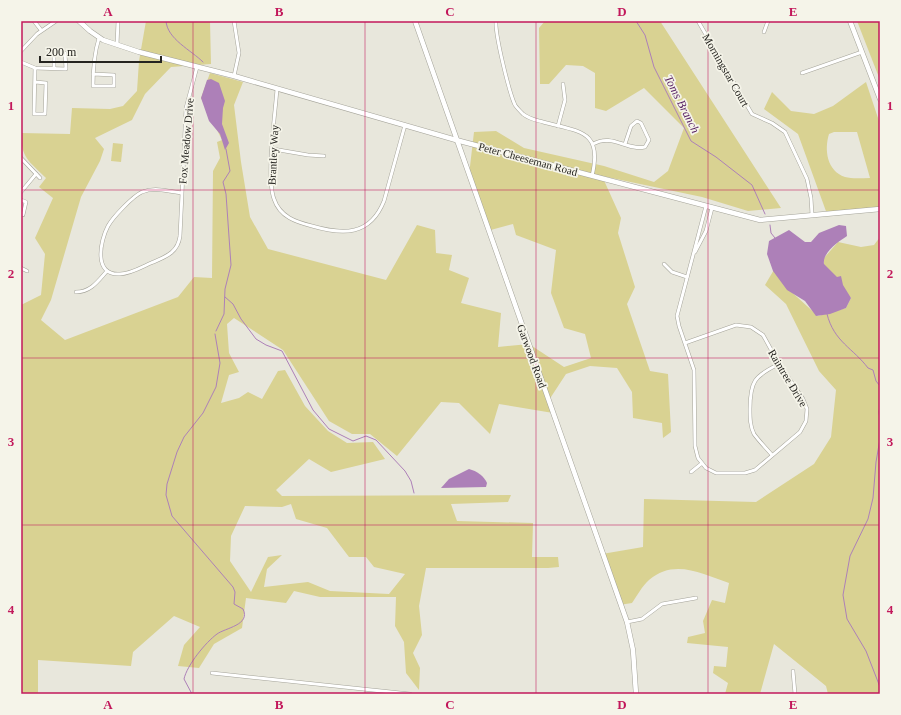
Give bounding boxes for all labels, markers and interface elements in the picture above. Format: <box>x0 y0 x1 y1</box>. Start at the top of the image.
text: A <box>103 4 113 19</box>
text: B <box>275 4 284 19</box>
text: C <box>445 4 455 19</box>
text: D <box>617 4 627 19</box>
text: E <box>789 4 797 19</box>
street label: Morningstar Court <box>700 31 752 109</box>
scale bar <box>40 38 161 64</box>
text: 200 m <box>46 45 77 59</box>
water label: Toms Branch <box>661 73 703 135</box>
street label: Fox Meadow Drive <box>176 97 196 184</box>
text: 1 <box>8 98 14 113</box>
text: 1 <box>887 98 893 113</box>
street label: Brantley Way <box>265 124 281 185</box>
street label: Peter Cheeseman Road <box>477 140 579 178</box>
text: 2 <box>8 266 14 281</box>
text: 2 <box>887 266 893 281</box>
street label: Garwood Road <box>515 323 549 390</box>
street label: Raintree Drive <box>766 347 810 409</box>
text: 3 <box>8 434 15 449</box>
text: 3 <box>887 434 894 449</box>
text: 4 <box>8 602 15 617</box>
text: 4 <box>887 602 894 617</box>
text: A <box>103 697 113 712</box>
text: B <box>275 697 284 712</box>
text: C <box>445 697 455 712</box>
text: D <box>617 697 627 712</box>
text: E <box>789 697 797 712</box>

